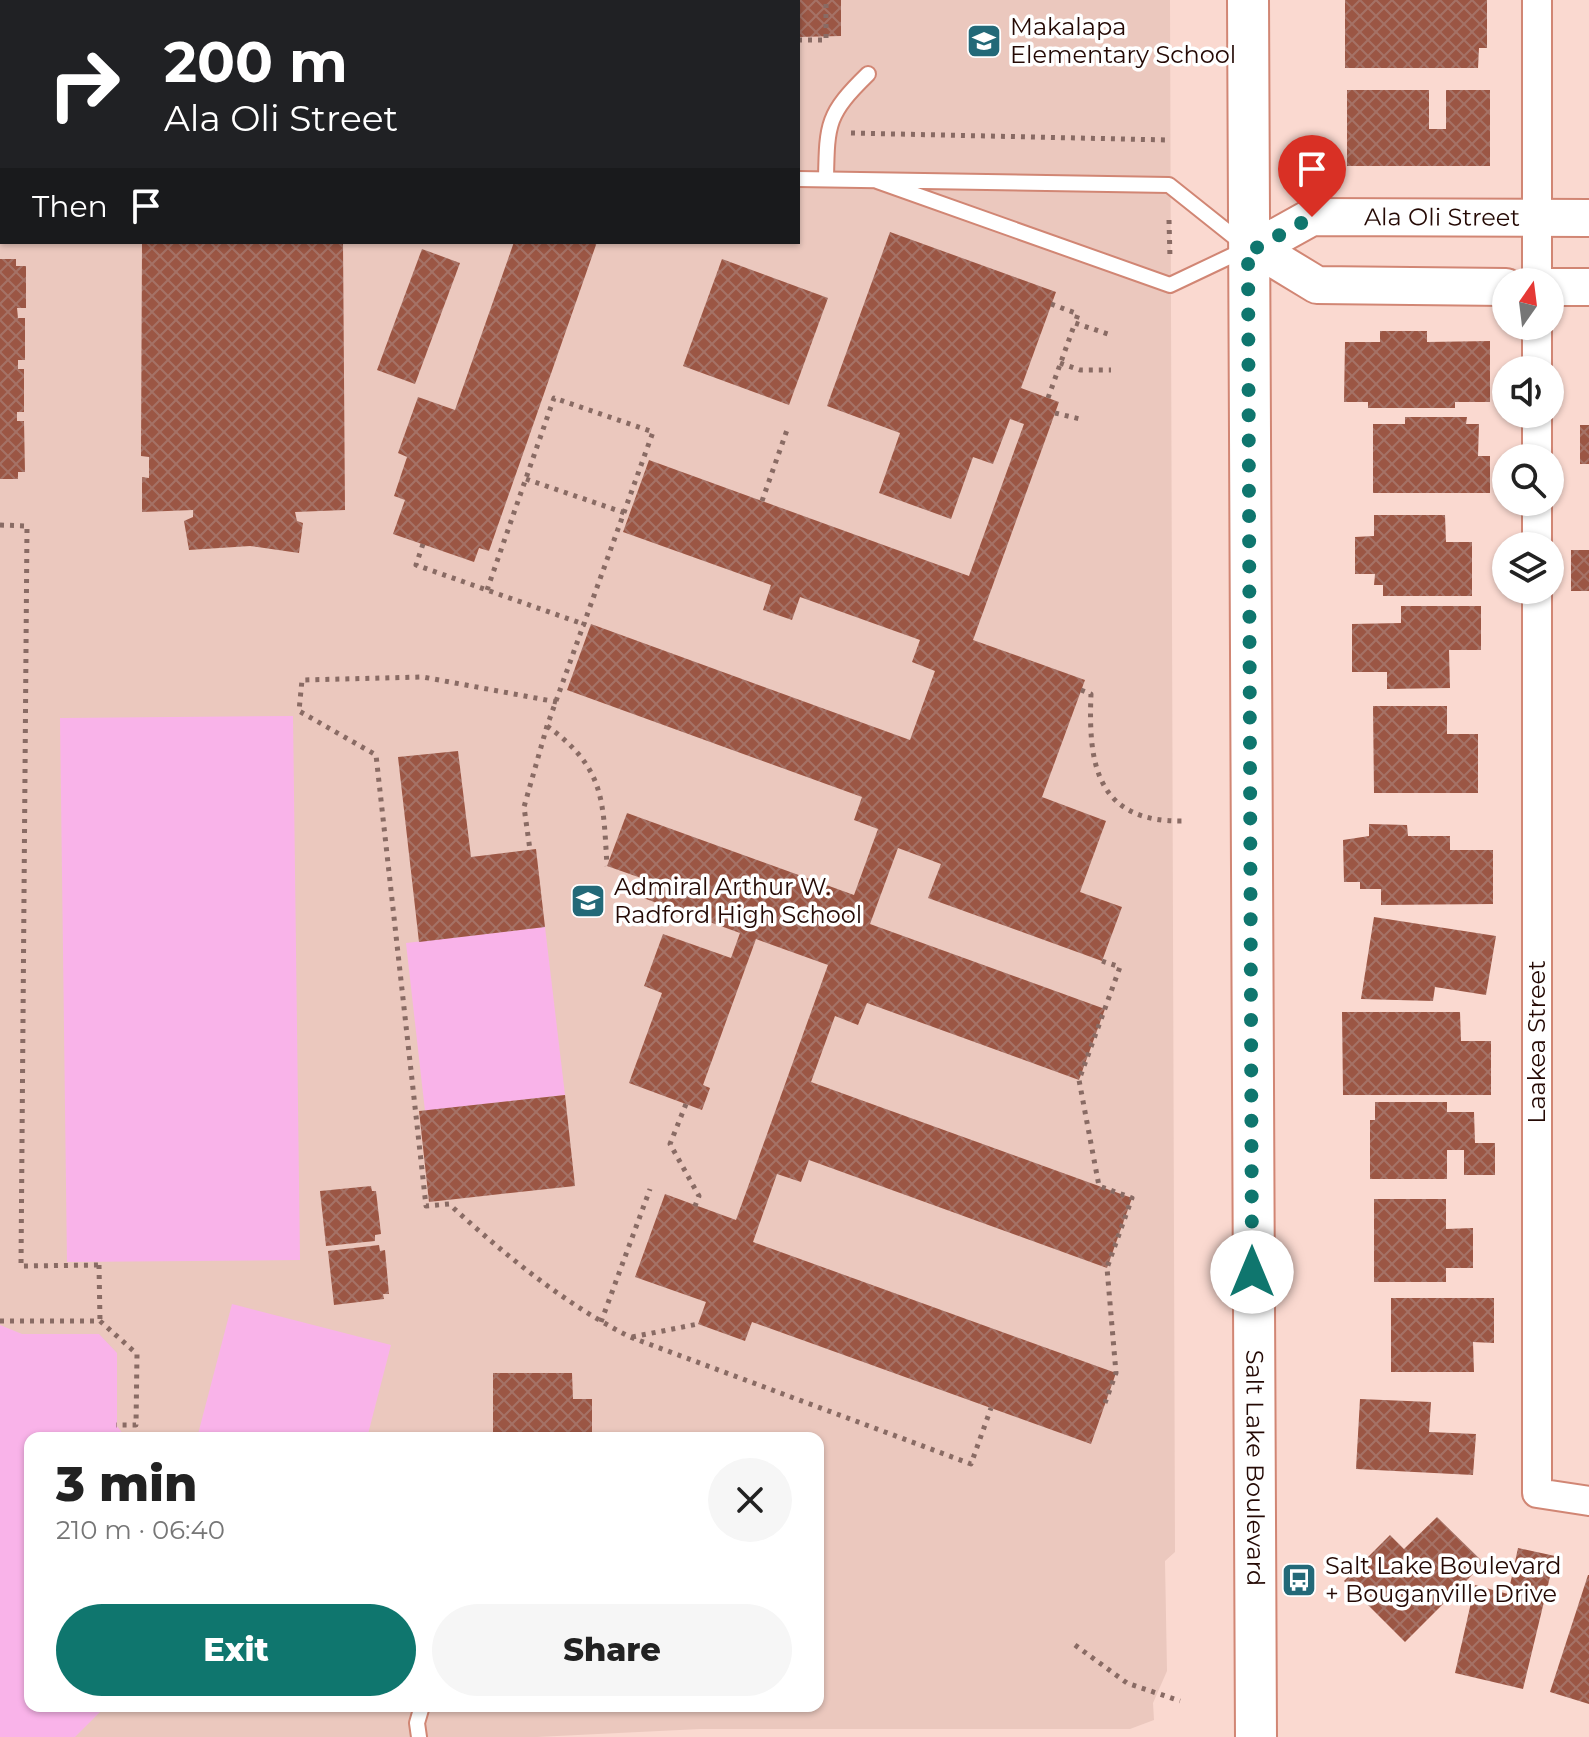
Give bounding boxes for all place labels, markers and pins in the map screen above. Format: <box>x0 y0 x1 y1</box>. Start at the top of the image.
place label: Makalapa Elementary School <box>1010 12 1236 69</box>
school or university icon: Makalapa Elementary School <box>965 22 1003 60</box>
pin <box>1278 135 1346 217</box>
place label: Admiral Arthur W. Radford High School <box>614 872 862 929</box>
school or university icon: Admiral Arthur W. Radford High School <box>569 882 607 920</box>
place label: Salt Lake Boulevard + Bouganville Drive <box>1325 1551 1561 1608</box>
bus stop icon: Salt Lake Boulevard + Bouganville Drive <box>1280 1561 1318 1599</box>

